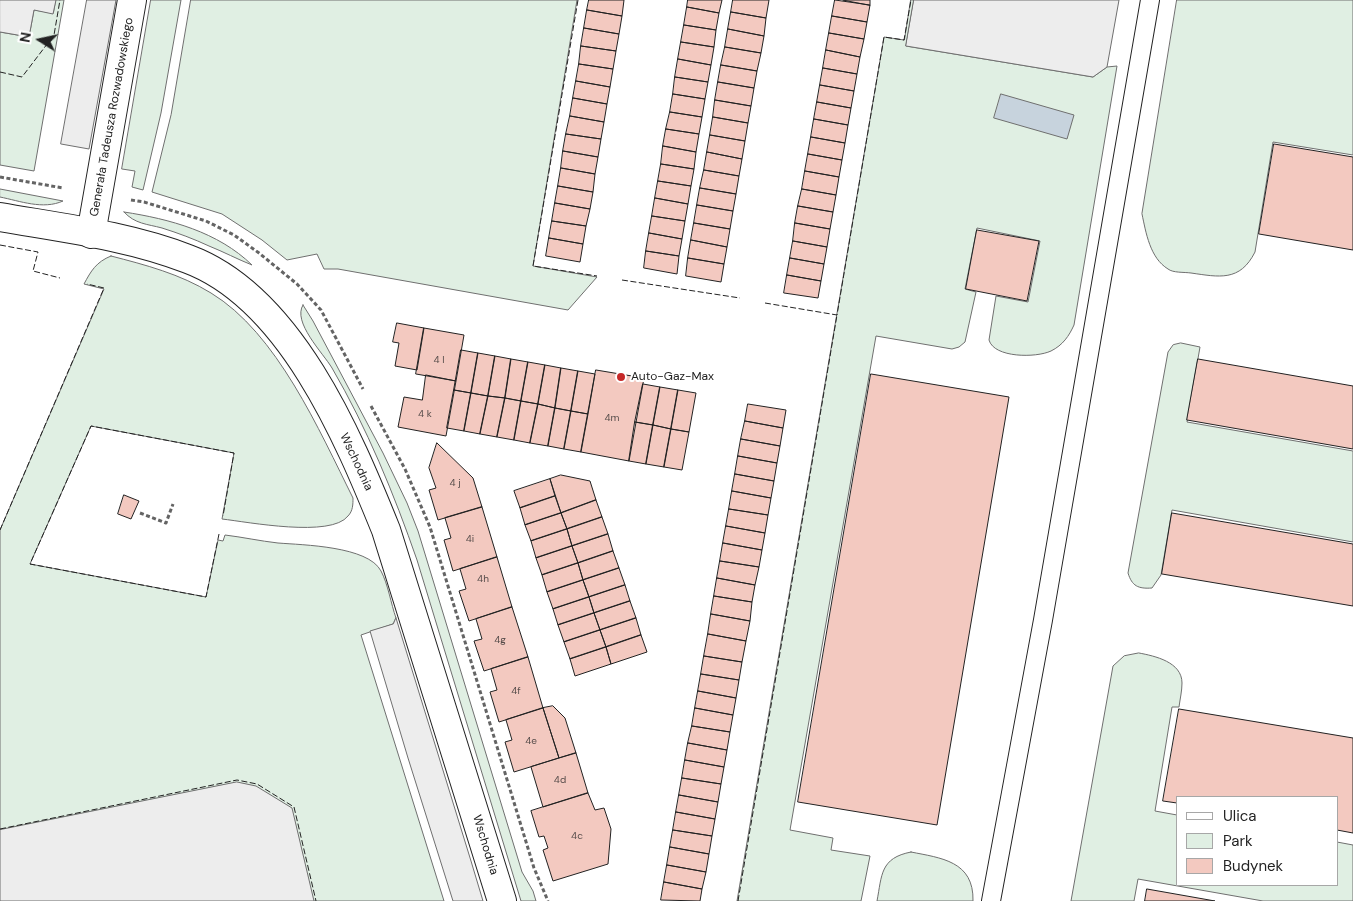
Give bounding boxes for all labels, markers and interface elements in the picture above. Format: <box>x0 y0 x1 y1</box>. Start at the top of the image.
north arrow <box>15 15 65 65</box>
street label: Generała Tadeusza Rozwadowskiego <box>87 16 137 218</box>
text: N <box>15 31 35 44</box>
house number: 4 l <box>434 354 444 366</box>
place label: Auto-Gaz-Max <box>631 370 714 384</box>
marker: Auto-Gaz-Max <box>615 371 627 383</box>
house number: 4 k <box>418 408 432 420</box>
house number: 4m <box>605 412 619 424</box>
street label: Wschodnia <box>336 431 376 493</box>
house number: 4 j <box>449 477 461 489</box>
house number: 4i <box>466 533 474 545</box>
house number: 4h <box>477 573 489 585</box>
house number: 4g <box>494 634 506 646</box>
house number: 4f <box>511 685 521 697</box>
house number: 4e <box>525 735 537 747</box>
house number: 4d <box>554 774 566 786</box>
legend <box>1176 796 1338 886</box>
text: Ulica <box>1223 806 1257 826</box>
street label: Wschodnia <box>469 813 501 877</box>
house number: 4c <box>571 830 583 842</box>
text: Park <box>1223 831 1253 851</box>
text: Budynek <box>1223 856 1283 876</box>

